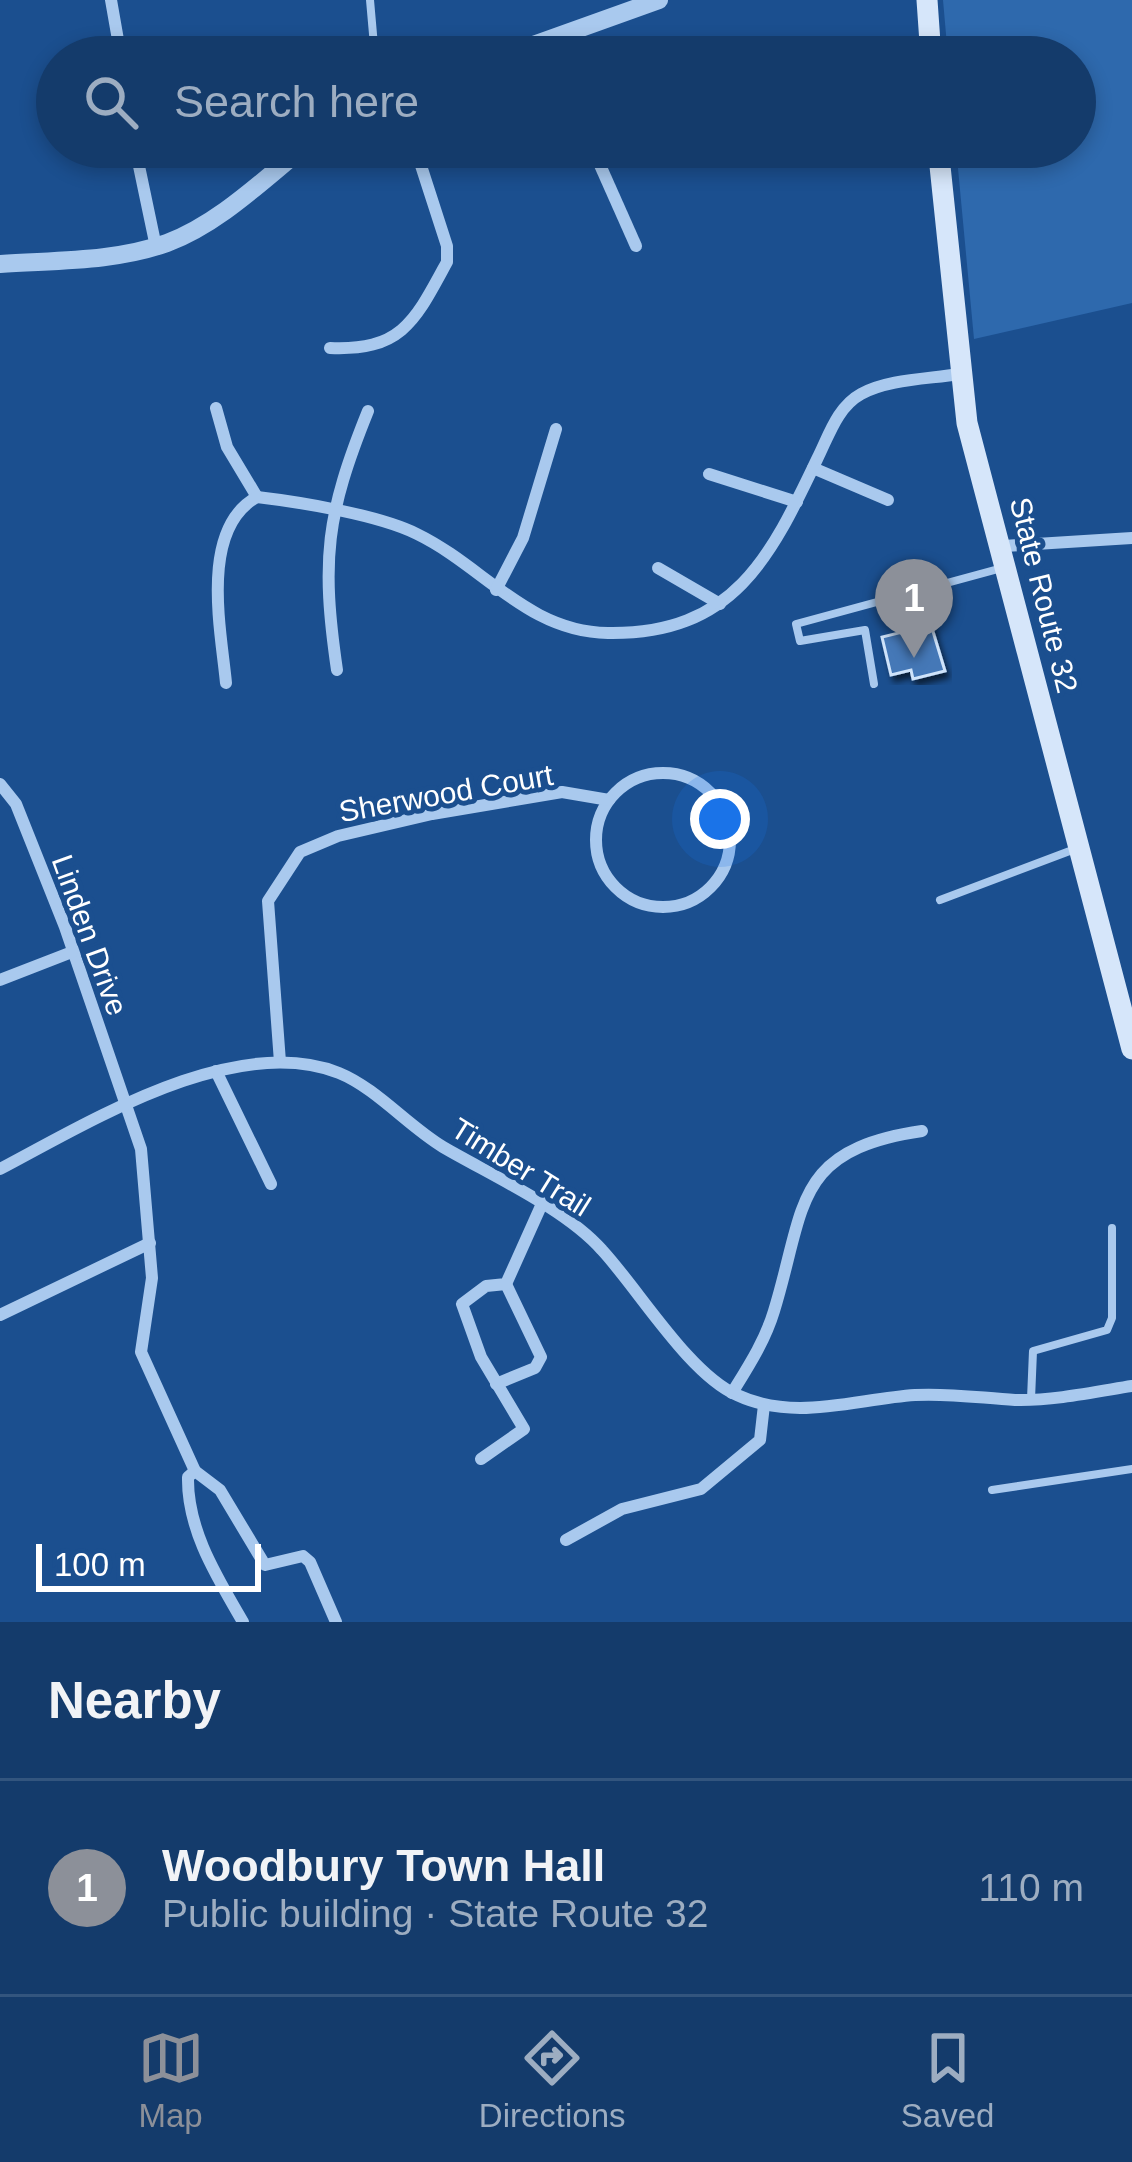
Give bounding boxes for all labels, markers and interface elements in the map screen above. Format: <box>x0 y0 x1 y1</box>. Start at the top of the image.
search box <box>36 36 1096 168</box>
icon: search <box>78 69 144 135</box>
text: Search here <box>174 76 419 127</box>
street label: State Route 32 <box>1004 494 1084 696</box>
pin: 1 <box>875 559 953 658</box>
street label: Sherwood Court <box>336 758 556 828</box>
your location <box>690 789 750 849</box>
street label: Linden Drive <box>46 850 134 1020</box>
street label: Timber Trail <box>446 1111 596 1223</box>
scale bar <box>36 1538 261 1591</box>
text: 100 m <box>54 1546 146 1583</box>
text: Nearby <box>48 1672 221 1729</box>
text: Woodbury Town Hall <box>162 1840 605 1891</box>
text: 1 <box>76 1866 98 1909</box>
text: 110 m <box>979 1866 1084 1909</box>
text: Public building · State Route 32 <box>162 1892 708 1935</box>
tab: Map <box>138 2025 204 2135</box>
tab: Directions <box>479 2025 626 2135</box>
tab: Saved <box>901 2025 994 2135</box>

